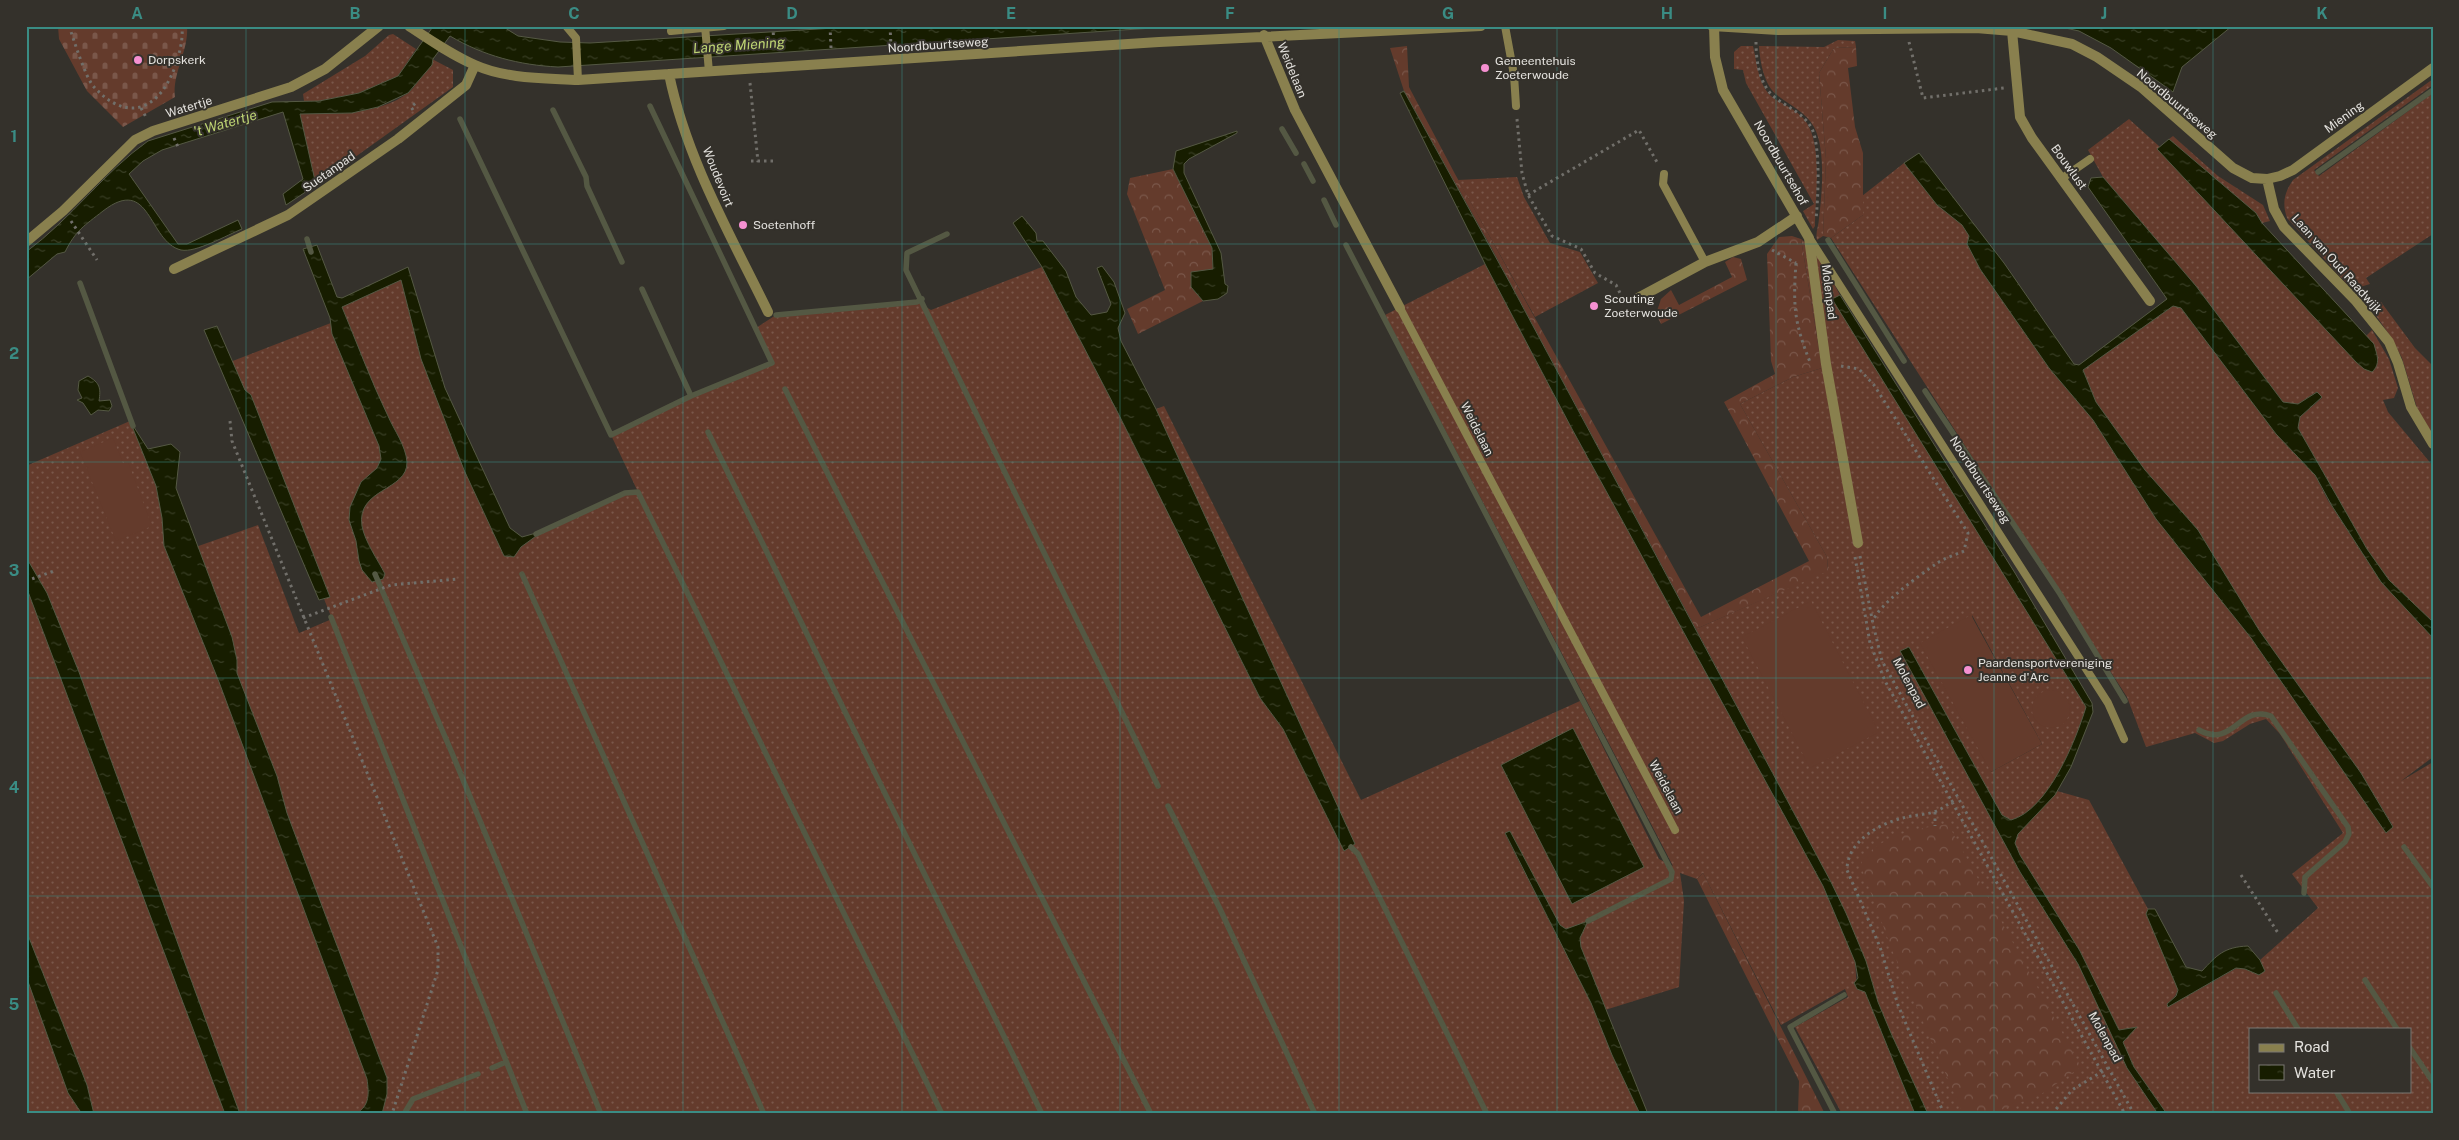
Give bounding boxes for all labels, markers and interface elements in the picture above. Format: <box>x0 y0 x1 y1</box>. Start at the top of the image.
text: A <box>131 4 143 23</box>
text: B <box>350 4 361 23</box>
text: C <box>568 4 580 23</box>
text: D <box>786 4 798 23</box>
text: E <box>1006 4 1016 23</box>
text: F <box>1225 4 1235 23</box>
text: G <box>1442 4 1454 23</box>
text: H <box>1661 4 1673 23</box>
text: I <box>1883 4 1887 23</box>
text: J <box>2101 4 2107 23</box>
text: K <box>2316 4 2328 23</box>
water label: Lange Miening <box>692 34 786 56</box>
street label: Noordbuurtseweg <box>887 34 989 56</box>
street label: Weidelaan <box>1275 40 1309 100</box>
place label: Dorpskerk <box>148 53 206 67</box>
marker: Dorpskerk <box>132 54 144 66</box>
place label: Gemeentehuis Zoeterwoude <box>1495 54 1576 82</box>
marker: Gemeentehuis Zoeterwoude <box>1479 62 1491 74</box>
street label: Noordbuurtseweg <box>2134 66 2220 142</box>
street label: Watertje <box>164 93 214 121</box>
street label: Miening <box>2322 98 2366 136</box>
water label: 't Watertje <box>191 106 259 140</box>
street label: Noordbuurtsehof <box>1751 118 1811 208</box>
text: 1 <box>11 127 17 146</box>
street label: Bouwlust <box>2048 142 2090 192</box>
street label: Woudevoirt <box>700 145 736 209</box>
street label: Suetanpad <box>300 149 358 195</box>
street label: Laan van Oud Raadwijk <box>2289 211 2385 317</box>
place label: Soetenhoff <box>753 218 815 232</box>
marker: Soetenhoff <box>737 219 749 231</box>
street label: Molenpad <box>1819 264 1839 320</box>
place label: Scouting Zoeterwoude <box>1604 292 1678 320</box>
marker: Scouting Zoeterwoude <box>1588 300 1600 312</box>
text: 2 <box>9 344 19 363</box>
street label: Weidelaan <box>1458 400 1497 458</box>
street label: Noordbuurtseweg <box>1947 434 2013 526</box>
text: 3 <box>9 561 19 580</box>
street label: Molenpad <box>1890 655 1928 711</box>
place label: Paardensportvereniging Jeanne d'Arc <box>1978 656 2112 684</box>
marker: Paardensportvereniging Jeanne d'Arc <box>1962 664 1974 676</box>
street label: Weidelaan <box>1646 758 1686 816</box>
text: 4 <box>9 778 20 797</box>
text: 5 <box>9 995 20 1014</box>
street label: Molenpad <box>2085 1009 2125 1065</box>
legend <box>2249 1028 2412 1092</box>
text: Road <box>2294 1038 2330 1055</box>
text: Water <box>2294 1064 2336 1081</box>

